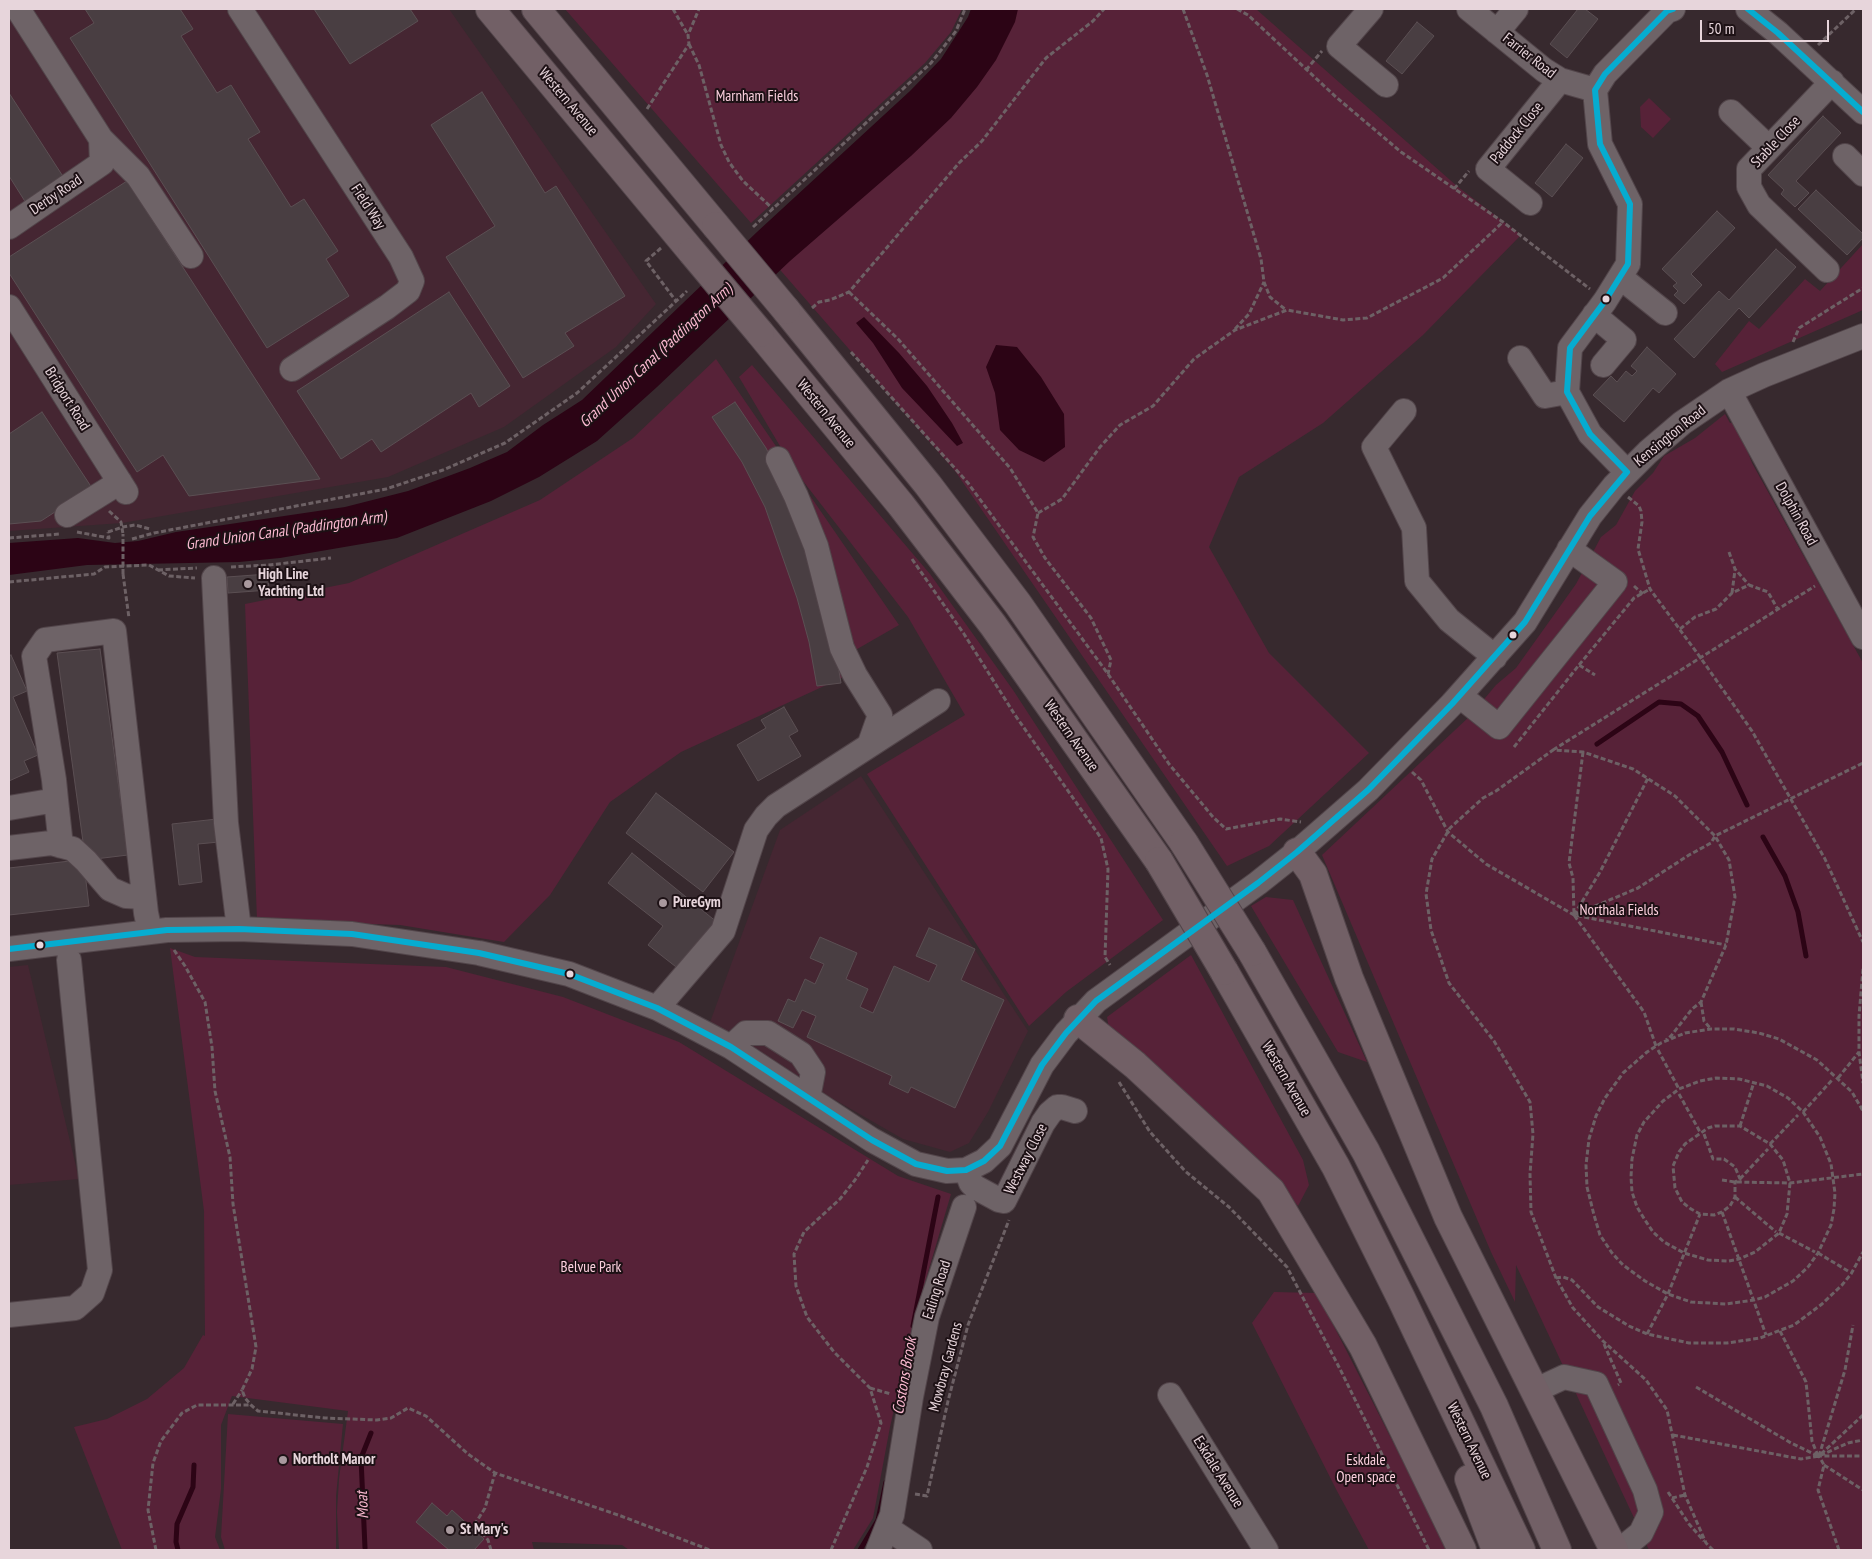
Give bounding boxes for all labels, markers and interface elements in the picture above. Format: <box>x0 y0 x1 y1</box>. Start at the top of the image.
scale bar <box>1702 10 1831 42</box>
text: 50 m <box>1708 19 1734 38</box>
street label: Farrier Road <box>1499 30 1559 82</box>
street label: Western Avenue <box>534 64 602 140</box>
park label: Marnham Fields <box>716 88 798 106</box>
street label: Paddock Close <box>1487 98 1547 168</box>
street label: Stable Close <box>1748 112 1804 172</box>
street label: Derby Road <box>27 171 85 219</box>
street label: Field Way <box>347 181 389 233</box>
water label: Grand Union Canal (Paddington Arm) <box>576 280 736 432</box>
unlabelled marker <box>1601 294 1611 304</box>
street label: Bridport Road <box>40 364 94 434</box>
street label: Western Avenue <box>793 376 859 452</box>
street label: Kensington Road <box>1631 402 1709 470</box>
street label: Dolphin Road <box>1771 479 1821 549</box>
water label: Grand Union Canal (Paddington Arm) <box>185 507 387 555</box>
place label: High Line Yachting Ltd <box>258 566 324 601</box>
marker: High Line Yachting Ltd <box>242 578 254 590</box>
unlabelled marker <box>1508 630 1518 640</box>
street label: Western Avenue <box>1040 697 1102 775</box>
place label: PureGym <box>673 894 721 912</box>
marker: PureGym <box>657 897 669 909</box>
park label: Northala Fields <box>1579 902 1659 920</box>
unlabelled marker <box>35 940 45 950</box>
unlabelled marker <box>565 969 575 979</box>
street label: Western Avenue <box>1258 1039 1314 1119</box>
street label: Westway Close <box>1001 1121 1051 1197</box>
street label: Ealing Road <box>919 1258 955 1322</box>
park label: Belvue Park <box>561 1259 621 1277</box>
street label: Mowbray Gardens <box>925 1320 967 1414</box>
water label: Costons Brook <box>889 1336 921 1416</box>
street label: Western Avenue <box>1443 1400 1495 1482</box>
street label: Eskdale Avenue <box>1189 1433 1247 1511</box>
place label: Northolt Manor <box>293 1451 375 1469</box>
park label: Eskdale Open space <box>1336 1452 1396 1487</box>
marker: Northolt Manor <box>277 1454 289 1466</box>
water label: Moat <box>353 1491 373 1519</box>
place label: St Mary's <box>460 1521 508 1539</box>
marker: St Mary's <box>444 1524 456 1536</box>

